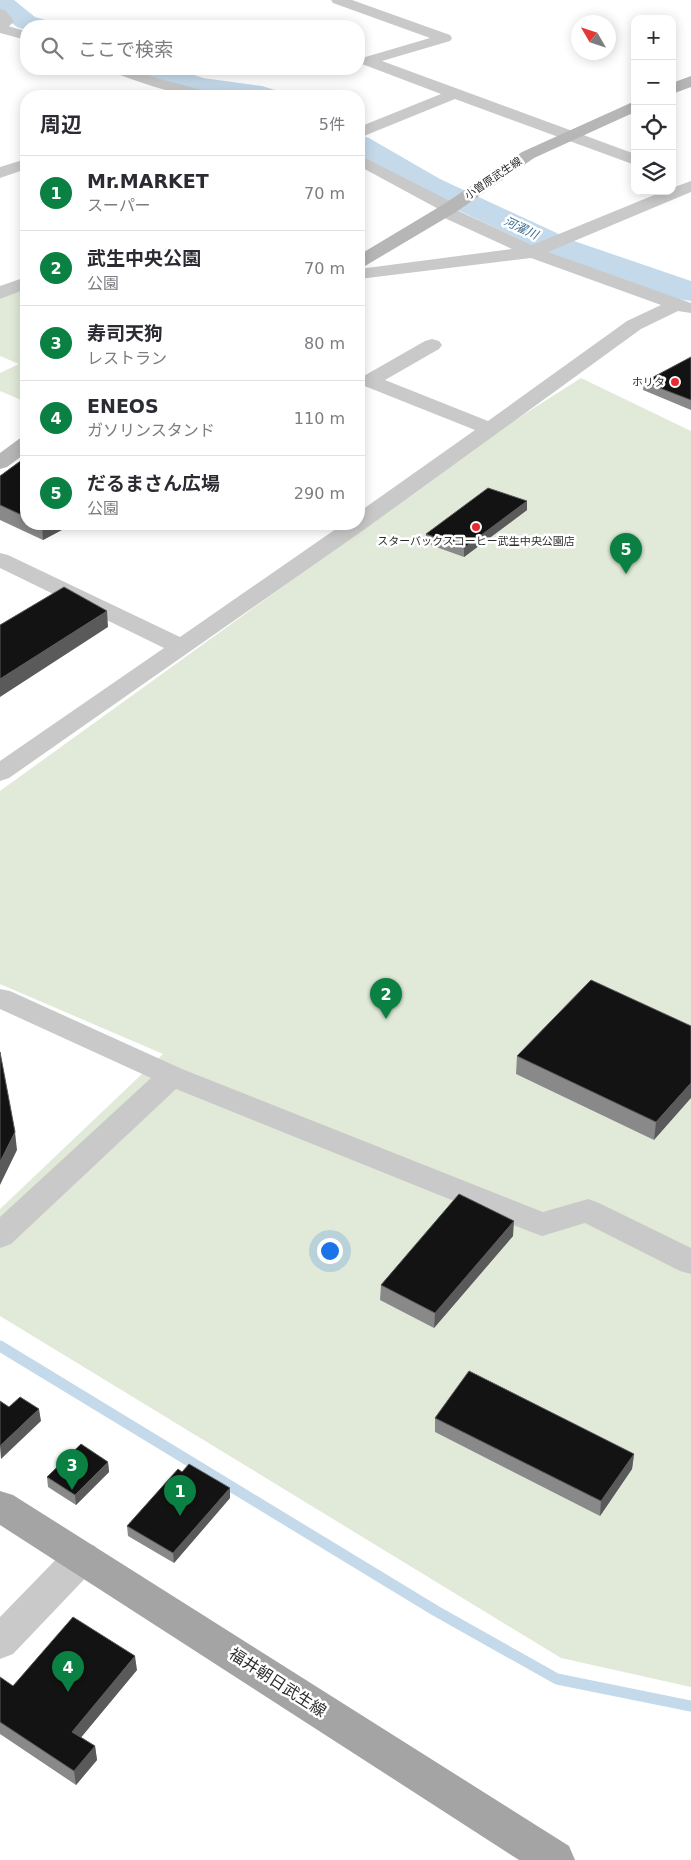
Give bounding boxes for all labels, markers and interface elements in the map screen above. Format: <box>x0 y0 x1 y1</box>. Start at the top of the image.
north arrow <box>571 15 616 60</box>
map controls <box>631 15 676 195</box>
button: + <box>631 15 676 60</box>
search box <box>20 20 365 75</box>
icon: search <box>38 34 66 62</box>
text: ここで検索 <box>78 38 173 60</box>
button: − <box>631 60 676 105</box>
button: locate <box>631 105 676 150</box>
text: 周辺 <box>40 113 82 137</box>
text: 5件 <box>319 115 345 134</box>
button: layers <box>631 150 676 195</box>
street label: 小曽原武生線 <box>462 155 524 202</box>
text: Mr.MARKET <box>87 170 209 192</box>
text: 1 <box>50 184 62 203</box>
text: 70 m <box>304 184 345 203</box>
text: スーパー <box>87 196 151 215</box>
water label: 河濯川 <box>502 214 542 243</box>
text: 武生中央公園 <box>87 247 201 269</box>
text: 2 <box>50 259 62 278</box>
text: 70 m <box>304 259 345 278</box>
text: 公園 <box>87 274 119 293</box>
text: 寿司天狗 <box>87 322 163 344</box>
text: 3 <box>50 334 62 353</box>
text: 80 m <box>304 334 345 353</box>
text: レストラン <box>87 349 167 368</box>
place label: ホリタ <box>632 376 665 389</box>
marker: ホリタ <box>669 376 681 388</box>
text: ENEOS <box>87 395 159 417</box>
text: 4 <box>50 409 62 428</box>
text: 110 m <box>294 409 345 428</box>
text: ガソリンスタンド <box>87 421 215 440</box>
text: だるまさん広場 <box>87 472 220 494</box>
text: 5 <box>50 484 62 503</box>
text: 290 m <box>294 484 345 503</box>
text: 公園 <box>87 499 119 518</box>
marker: スターバックスコーヒー武生中央公園店 <box>470 521 482 533</box>
pin: 5 <box>610 533 642 574</box>
place label: スターバックスコーヒー武生中央公園店 <box>377 535 575 548</box>
pin: 2 <box>370 978 402 1019</box>
your location <box>317 1238 343 1264</box>
pin: 3 <box>56 1449 88 1490</box>
pin: 1 <box>164 1475 196 1516</box>
street label: 福井朝日武生線 <box>226 1644 330 1721</box>
pin: 4 <box>52 1651 84 1692</box>

